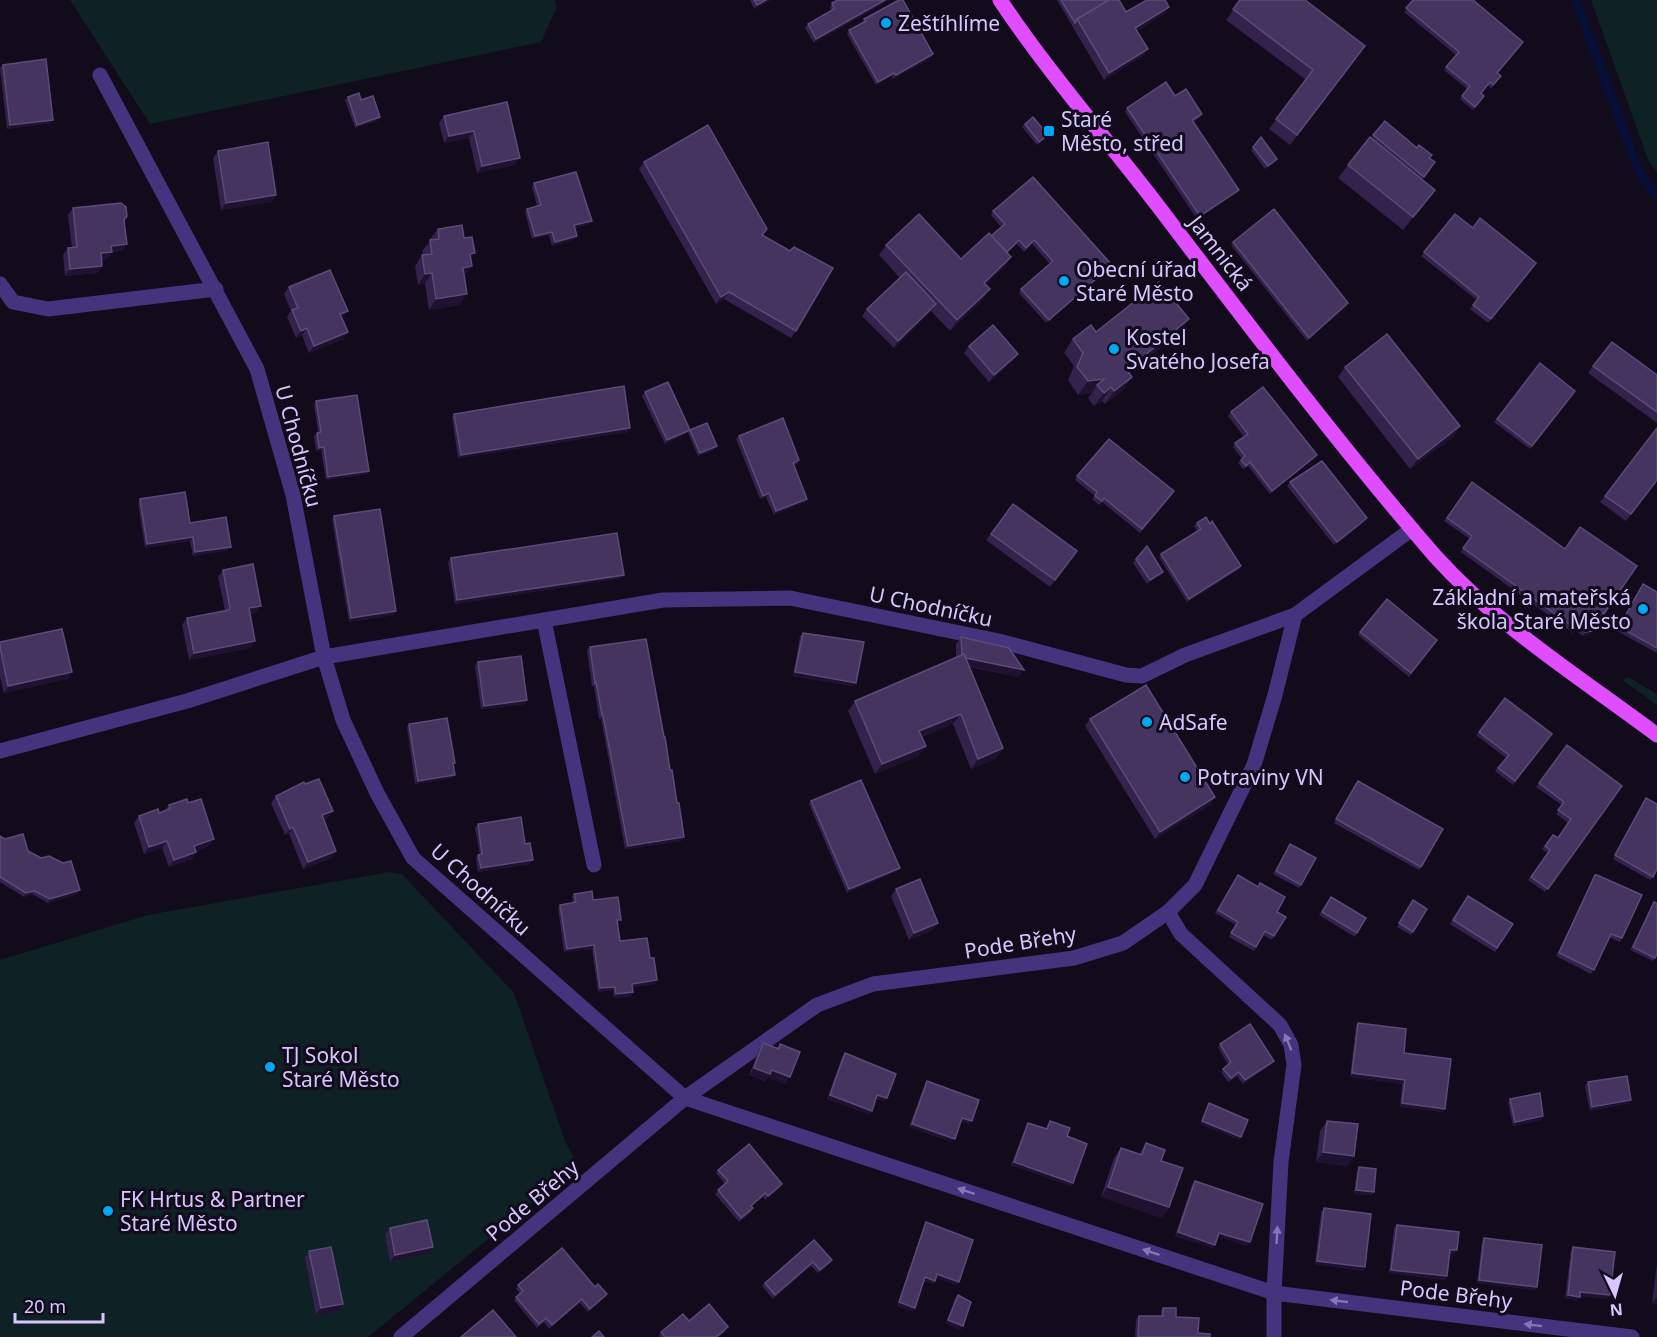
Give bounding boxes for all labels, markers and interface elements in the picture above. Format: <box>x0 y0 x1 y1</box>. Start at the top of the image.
place label: Zeštíhlíme <box>898 9 1000 37</box>
marker: Zeštíhlíme <box>879 16 893 30</box>
place label: Staré Město, střed <box>1061 105 1184 157</box>
marker: Staré Město, střed <box>1042 124 1056 138</box>
street label: Jamnická <box>1181 208 1259 297</box>
place label: Obecní úřad Staré Město <box>1076 255 1197 307</box>
marker: Obecní úřad Staré Město <box>1057 274 1071 288</box>
place label: Kostel Svatého Josefa <box>1126 323 1270 375</box>
marker: Kostel Svatého Josefa <box>1107 342 1121 356</box>
street label: U Chodníčku <box>269 382 329 510</box>
street label: U Chodníčku <box>867 579 995 633</box>
place label: Základní a mateřská škola Staré Město <box>1432 583 1631 635</box>
marker: Základní a mateřská škola Staré Město <box>1636 602 1650 616</box>
place label: AdSafe <box>1159 708 1228 736</box>
marker: AdSafe <box>1140 715 1154 729</box>
place label: Potraviny VN <box>1197 763 1324 791</box>
marker: Potraviny VN <box>1178 770 1192 784</box>
street label: U Chodníčku <box>425 837 537 941</box>
street label: Pode Břehy <box>962 919 1078 965</box>
one-way arrow <box>1283 1032 1293 1050</box>
place label: TJ Sokol Staré Město <box>282 1041 400 1093</box>
marker: TJ Sokol Staré Město <box>263 1060 277 1074</box>
street label: Pode Břehy <box>480 1153 585 1247</box>
place label: FK Hrtus & Partner Staré Město <box>120 1185 305 1237</box>
one-way arrow <box>957 1186 975 1195</box>
marker: FK Hrtus & Partner Staré Město <box>101 1204 115 1218</box>
one-way arrow <box>1273 1225 1282 1244</box>
one-way arrow <box>1142 1247 1160 1257</box>
north arrow <box>1585 1265 1645 1325</box>
street label: Pode Břehy <box>1398 1273 1514 1315</box>
scale bar <box>15 1286 104 1324</box>
text: 20 m <box>24 1294 66 1318</box>
one-way arrow <box>1329 1296 1348 1306</box>
text: N <box>1609 1298 1624 1321</box>
one-way arrow <box>1523 1320 1542 1330</box>

